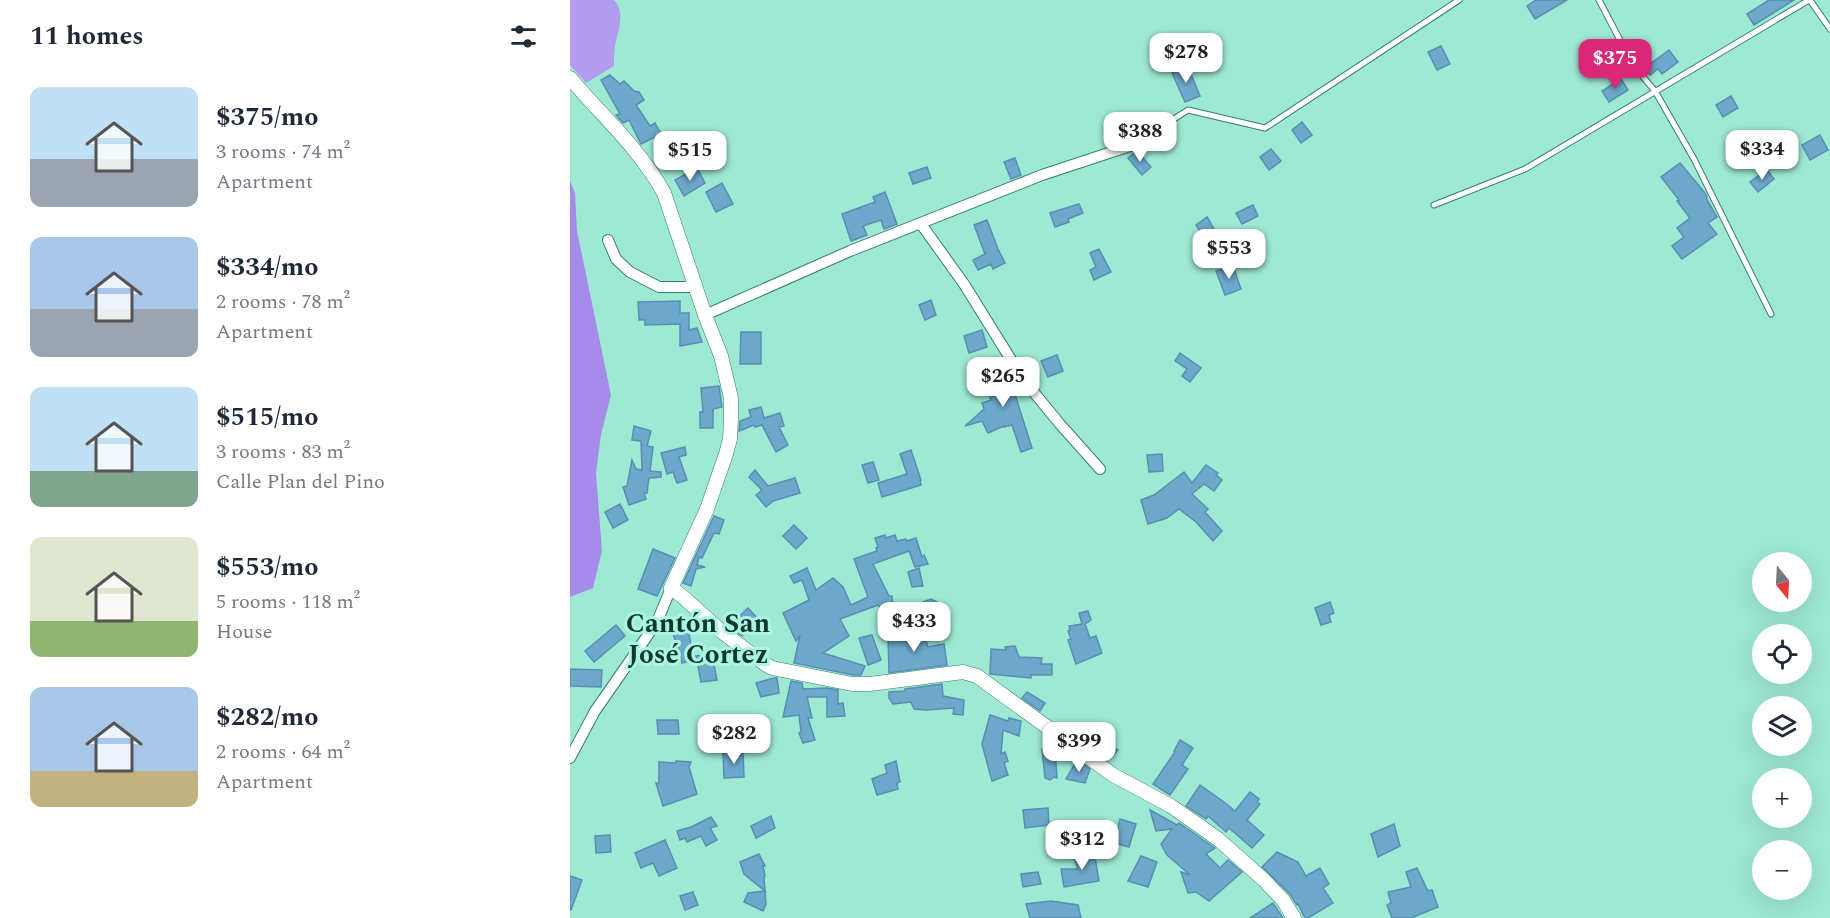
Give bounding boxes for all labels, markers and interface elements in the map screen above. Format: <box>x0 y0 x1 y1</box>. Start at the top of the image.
text: 11 homes <box>30 16 144 56</box>
icon: filters <box>507 20 540 53</box>
pin: $278 <box>1150 33 1222 84</box>
text: $278 <box>1164 37 1208 67</box>
pin: $375 <box>1579 39 1651 90</box>
text: $375 <box>1593 43 1637 73</box>
text: $375/mo <box>216 97 319 137</box>
icon: home <box>78 111 150 183</box>
pin: $388 <box>1104 112 1176 163</box>
text: $388 <box>1118 116 1162 146</box>
pin: $334 <box>1726 130 1798 181</box>
pin: $515 <box>654 131 726 182</box>
text: $334 <box>1740 134 1784 164</box>
text: $515 <box>668 135 712 165</box>
text: 3 rooms · 74 m² <box>216 137 350 167</box>
text: Apartment <box>216 167 313 197</box>
pin: $553 <box>1193 229 1265 280</box>
text: $553 <box>1207 233 1251 263</box>
text: $334/mo <box>216 247 319 287</box>
icon: home <box>78 261 150 333</box>
text: 2 rooms · 78 m² <box>216 287 350 317</box>
text: Apartment <box>216 317 313 347</box>
pin: $265 <box>967 357 1039 408</box>
text: $265 <box>981 361 1025 391</box>
text: $515/mo <box>216 397 319 437</box>
icon: home <box>78 411 150 483</box>
text: 3 rooms · 83 m² <box>216 437 350 467</box>
text: Calle Plan del Pino <box>216 467 385 497</box>
text: $553/mo <box>216 547 319 587</box>
north arrow <box>1752 552 1812 612</box>
map controls <box>1752 552 1812 900</box>
icon: home <box>78 561 150 633</box>
text: 5 rooms · 118 m² <box>216 587 360 617</box>
pin: $433 <box>878 602 950 653</box>
district label: Cantón San José Cortez <box>626 603 771 676</box>
text: $433 <box>892 606 936 636</box>
text: House <box>216 617 273 647</box>
button: locate <box>1752 624 1812 684</box>
button: layers <box>1752 696 1812 756</box>
text: $282/mo <box>216 697 319 737</box>
icon: home <box>78 711 150 783</box>
pin: $282 <box>698 714 770 765</box>
text: $282 <box>712 718 756 748</box>
pin: $399 <box>1043 722 1115 773</box>
text: $399 <box>1057 726 1101 756</box>
text: 2 rooms · 64 m² <box>216 737 350 767</box>
text: Apartment <box>216 767 313 797</box>
button: + <box>1752 768 1812 828</box>
pin: $312 <box>1046 820 1118 871</box>
text: $312 <box>1060 824 1104 854</box>
button: − <box>1752 840 1812 900</box>

